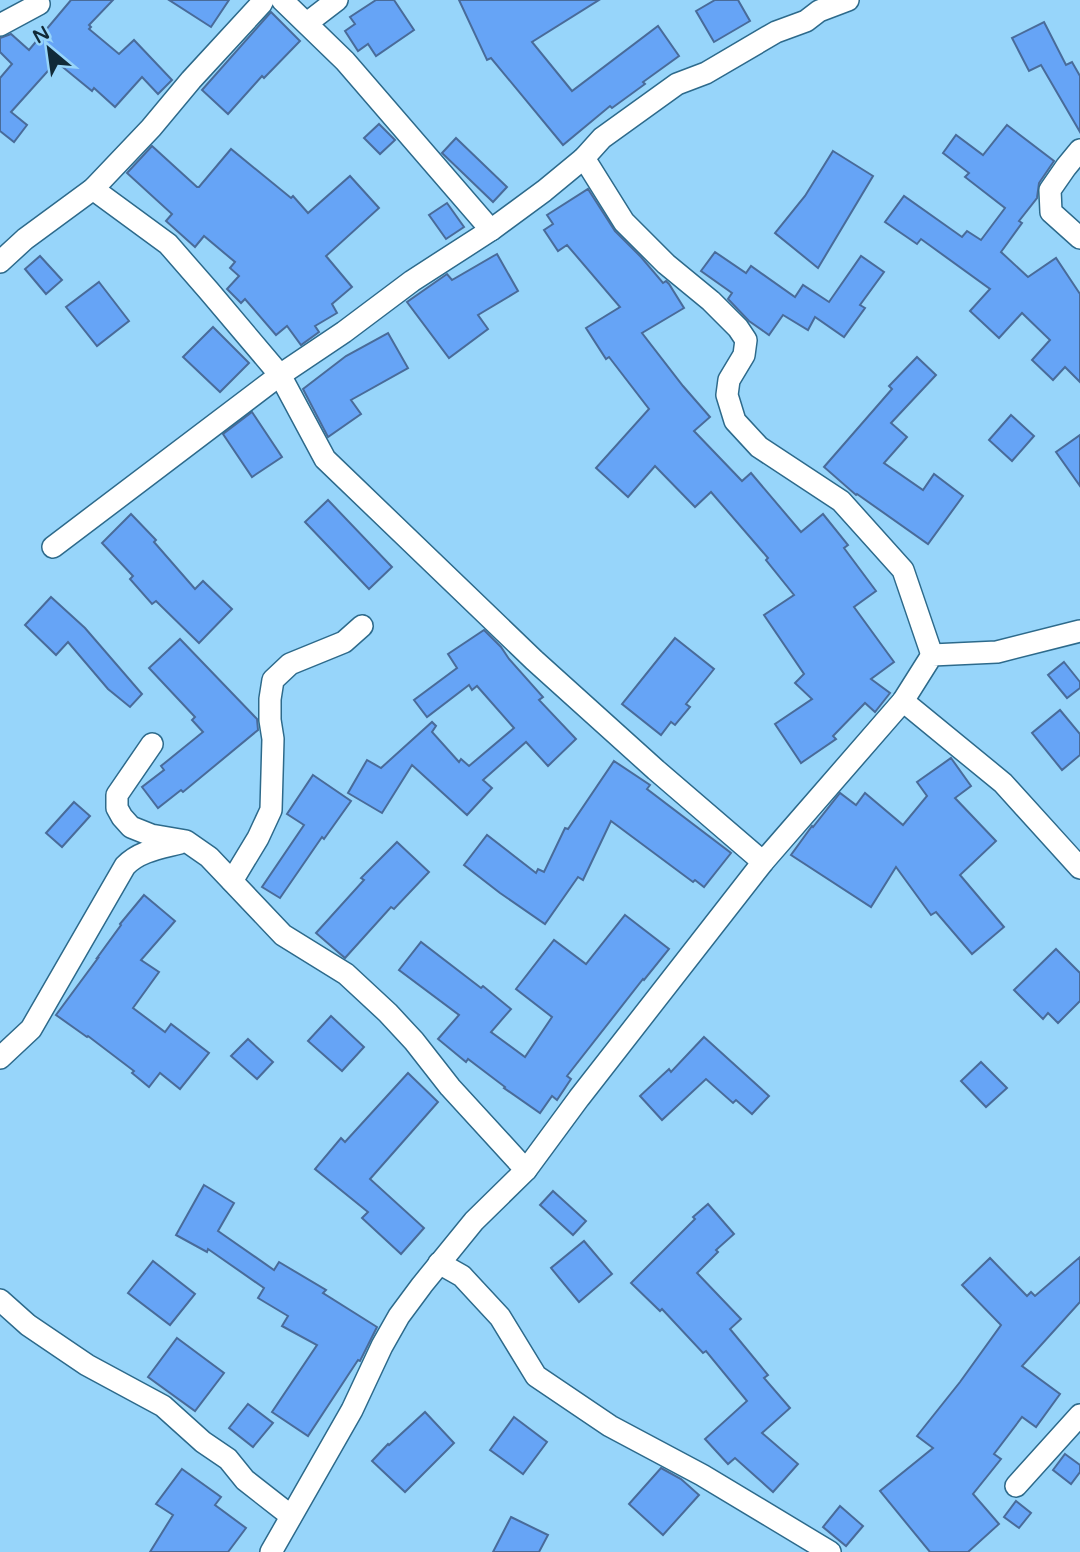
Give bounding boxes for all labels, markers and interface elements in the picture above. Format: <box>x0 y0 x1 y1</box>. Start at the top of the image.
north arrow <box>14 14 84 84</box>
text: N <box>29 22 53 48</box>

